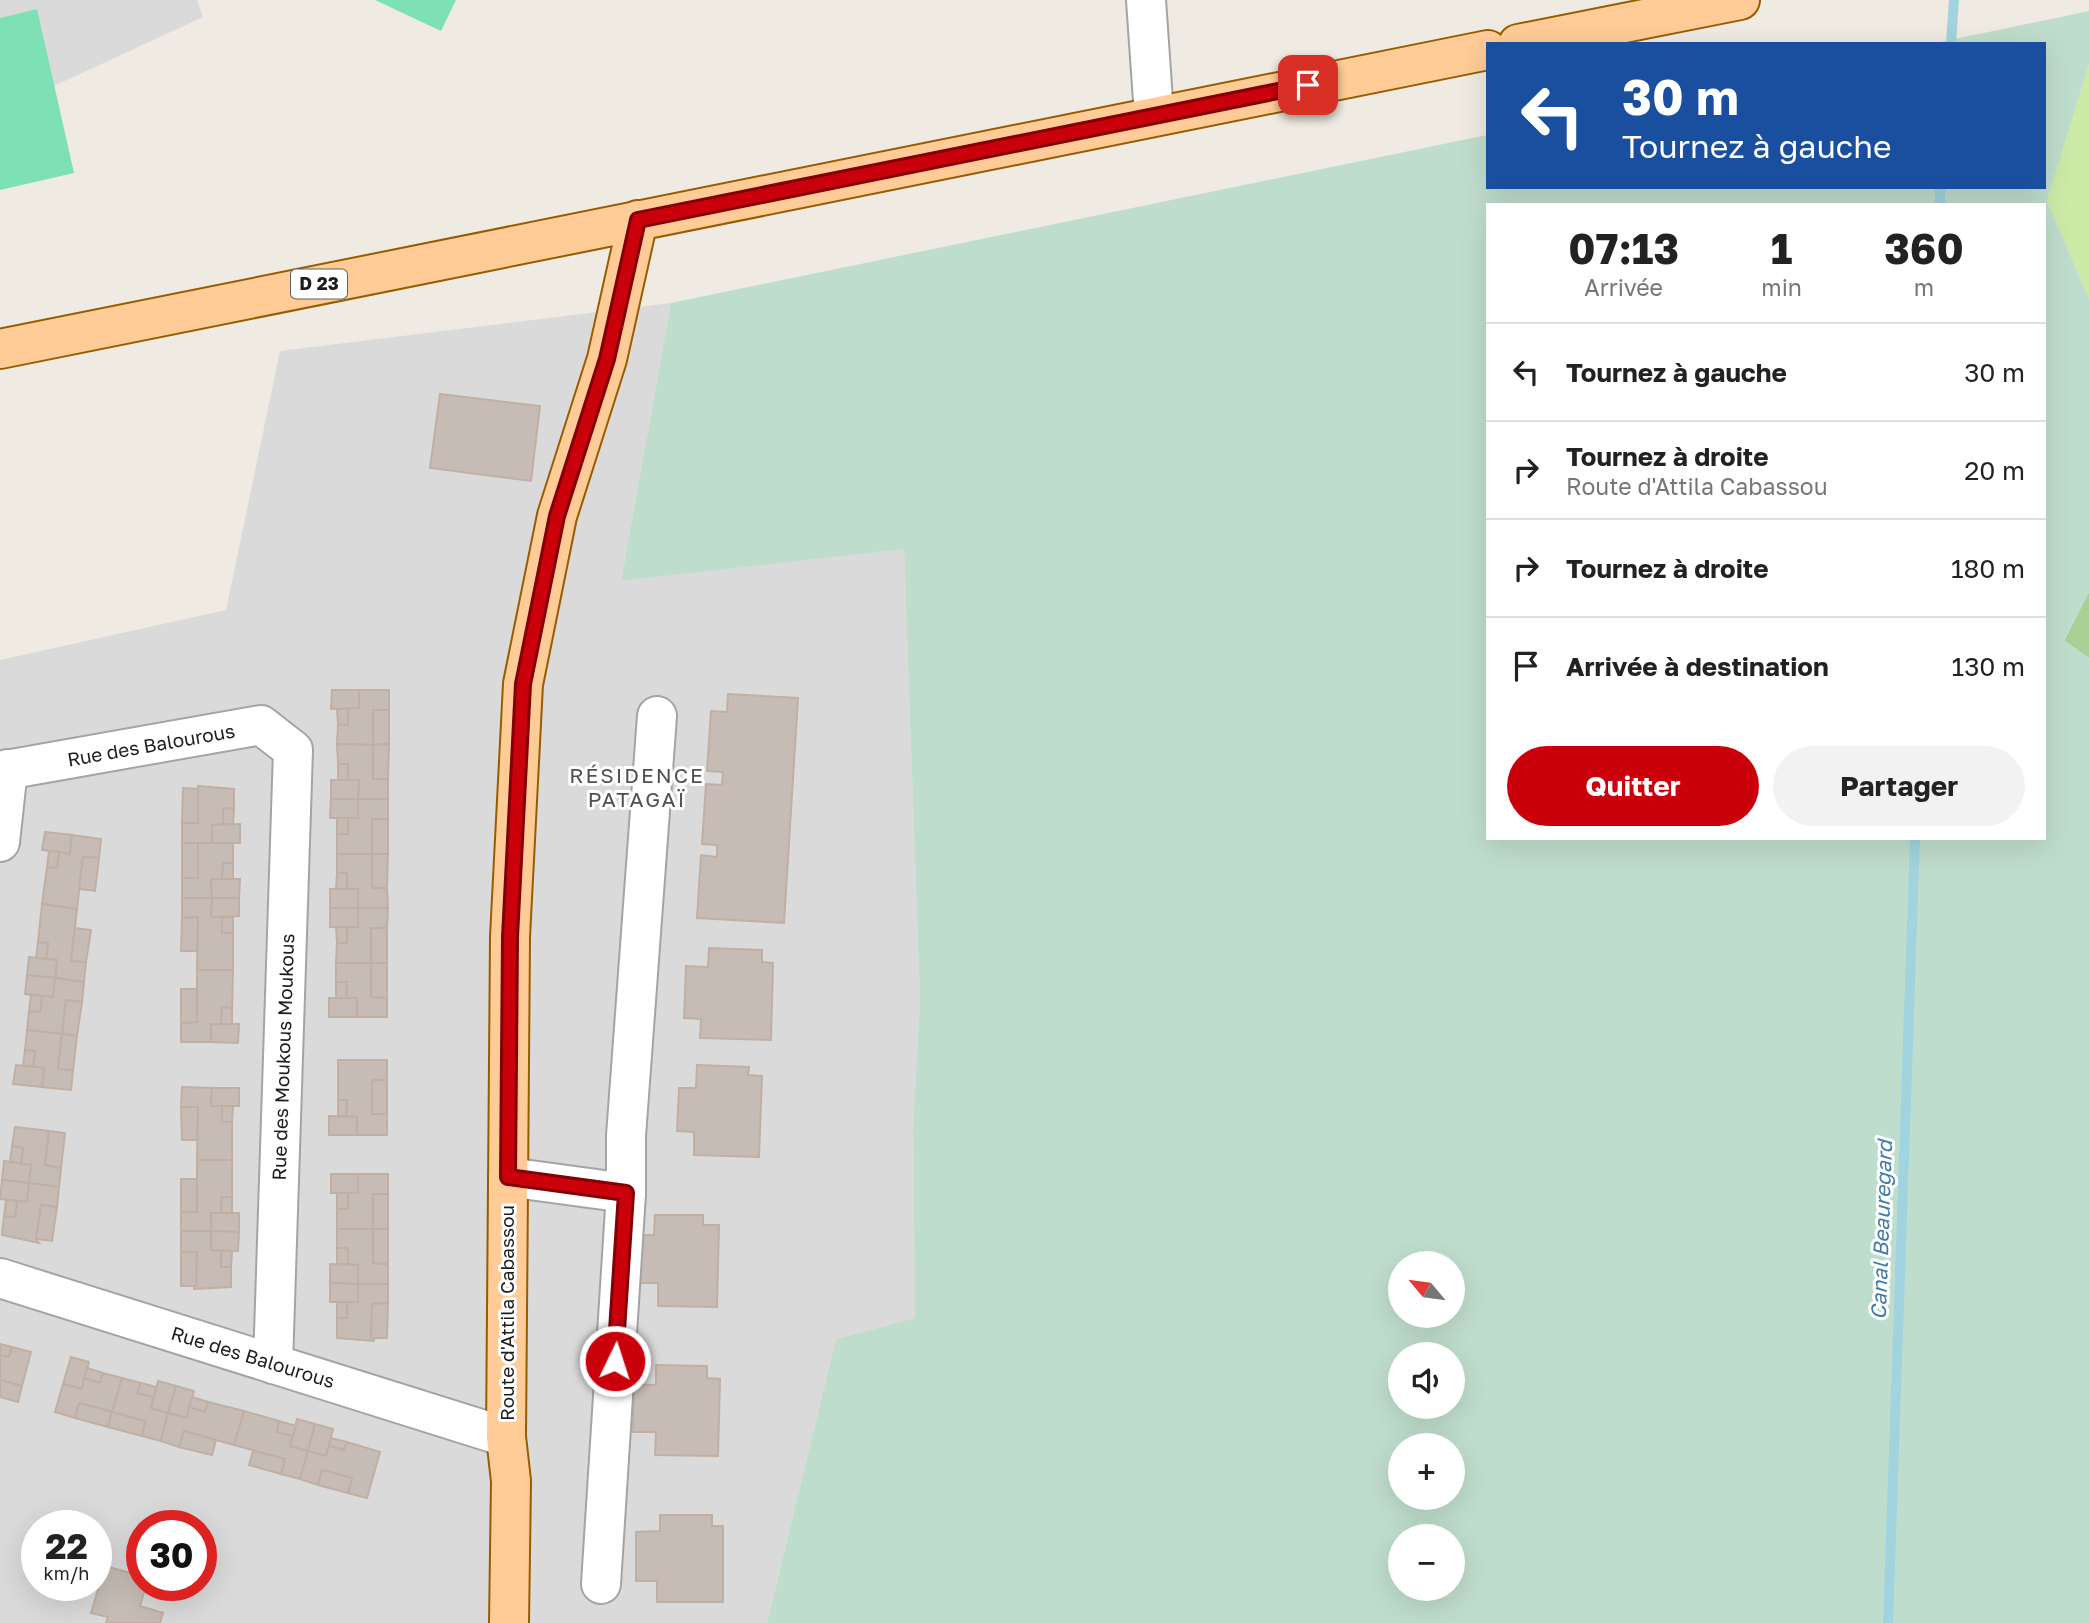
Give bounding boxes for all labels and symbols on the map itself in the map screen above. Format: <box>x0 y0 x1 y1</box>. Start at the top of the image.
pin <box>1278 55 1338 115</box>
road number: D 23 <box>291 270 347 298</box>
street label: Rue des Balourous <box>65 718 237 771</box>
district label: RÉSIDENCE PATAGAÏ <box>569 762 705 812</box>
street label: Rue des Moukous Moukous <box>267 933 298 1181</box>
water label: Canal Beauregard <box>1865 1138 1897 1320</box>
street label: Route d'Attila Cabassou <box>495 1205 518 1421</box>
north arrow <box>1388 1251 1465 1328</box>
street label: Rue des Balourous <box>169 1321 338 1392</box>
position arrow <box>578 1324 652 1398</box>
speed limit sign: 30 <box>126 1510 217 1601</box>

